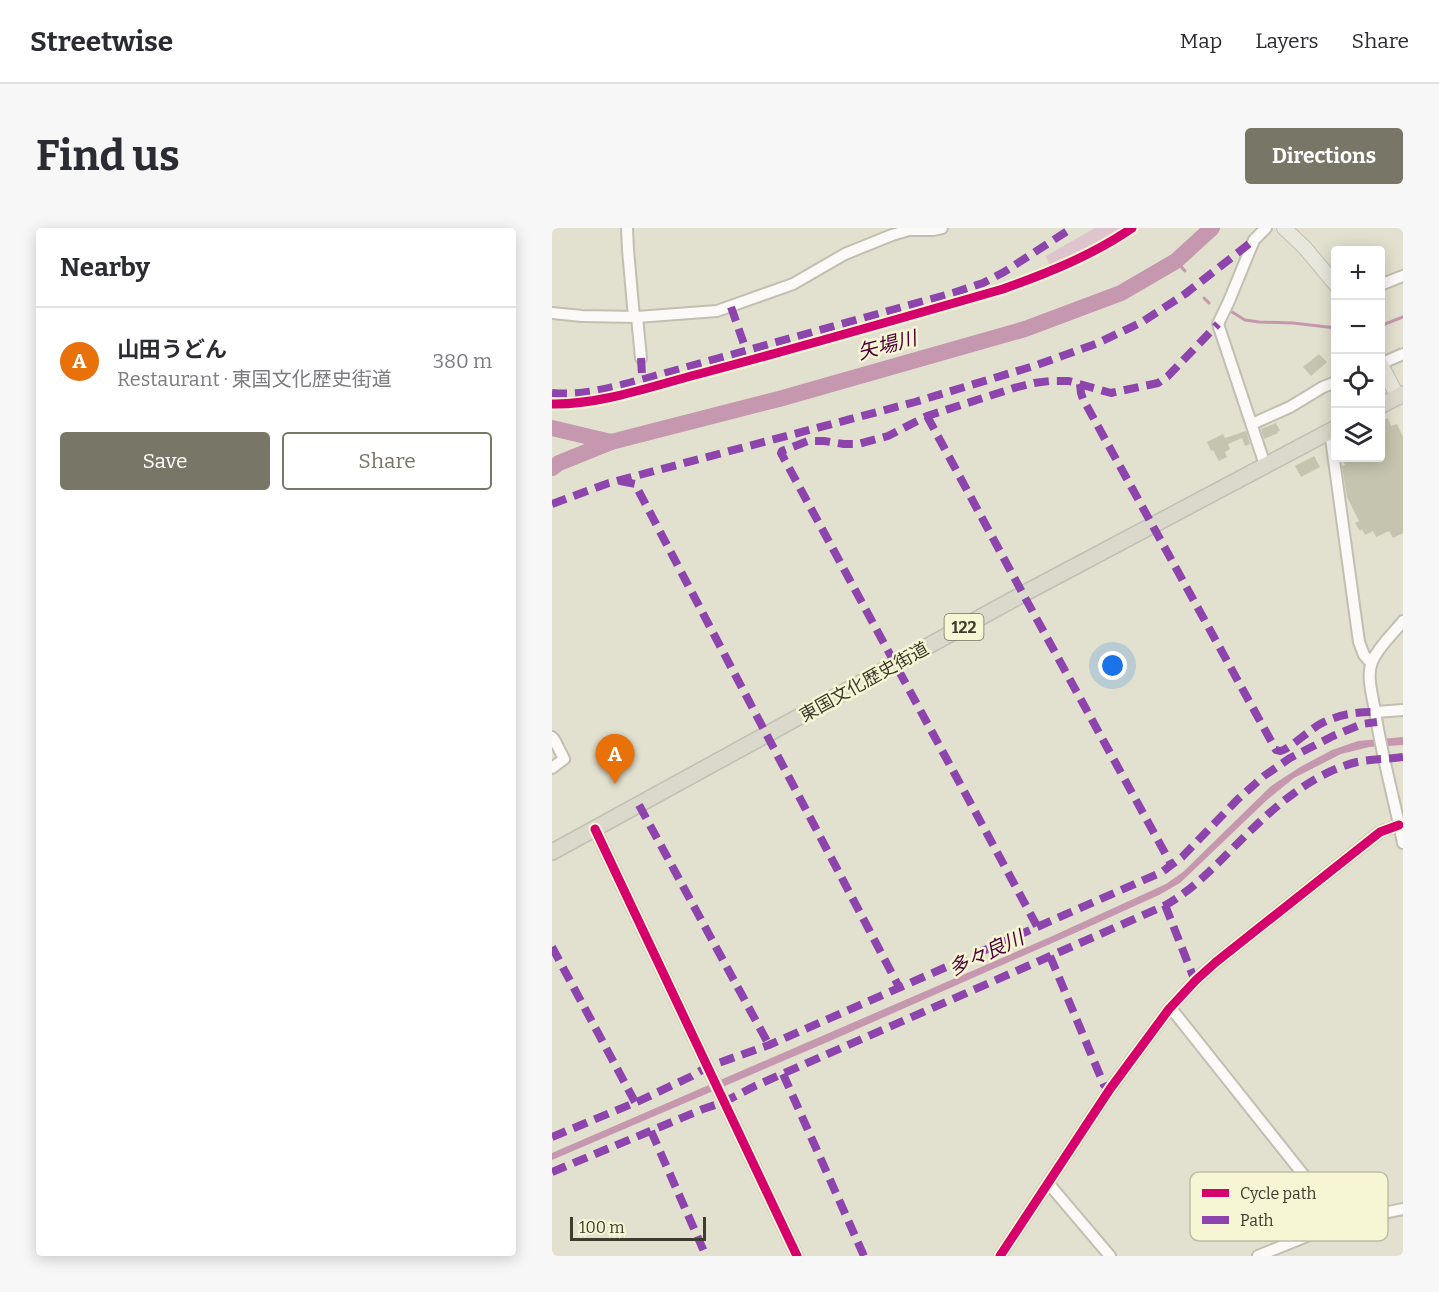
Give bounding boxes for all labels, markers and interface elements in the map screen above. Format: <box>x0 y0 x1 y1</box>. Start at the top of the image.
text: Streetwise <box>30 25 173 58</box>
text: Map <box>1180 28 1222 54</box>
text: Layers <box>1255 28 1319 54</box>
text: Share <box>1352 28 1409 54</box>
button: Directions <box>1245 128 1403 184</box>
text: Find us <box>36 131 180 181</box>
map controls <box>1331 246 1385 462</box>
button: + <box>1331 246 1385 300</box>
text: Nearby <box>60 252 150 283</box>
button: − <box>1331 300 1385 354</box>
water label: 矢場川 <box>855 325 921 364</box>
text: 山田うどん <box>117 336 227 363</box>
text: A <box>72 349 87 373</box>
text: 380 m <box>433 349 492 373</box>
button: locate <box>1331 354 1385 408</box>
text: Restaurant · 東国文化歴史街道 <box>117 367 392 391</box>
button: layers <box>1331 408 1385 462</box>
button: Save <box>60 432 270 490</box>
button: Share <box>282 432 492 490</box>
road number: 122 <box>944 614 984 640</box>
street label: 東国文化歴史街道 <box>796 637 932 727</box>
your location <box>1098 651 1127 680</box>
pin: A <box>596 734 634 784</box>
water label: 多々良川 <box>945 924 1029 981</box>
legend <box>1190 1172 1388 1241</box>
text: Cycle path <box>1240 1184 1316 1203</box>
text: Path <box>1240 1211 1274 1230</box>
scale bar <box>570 1214 706 1242</box>
text: 100 m <box>579 1218 624 1237</box>

